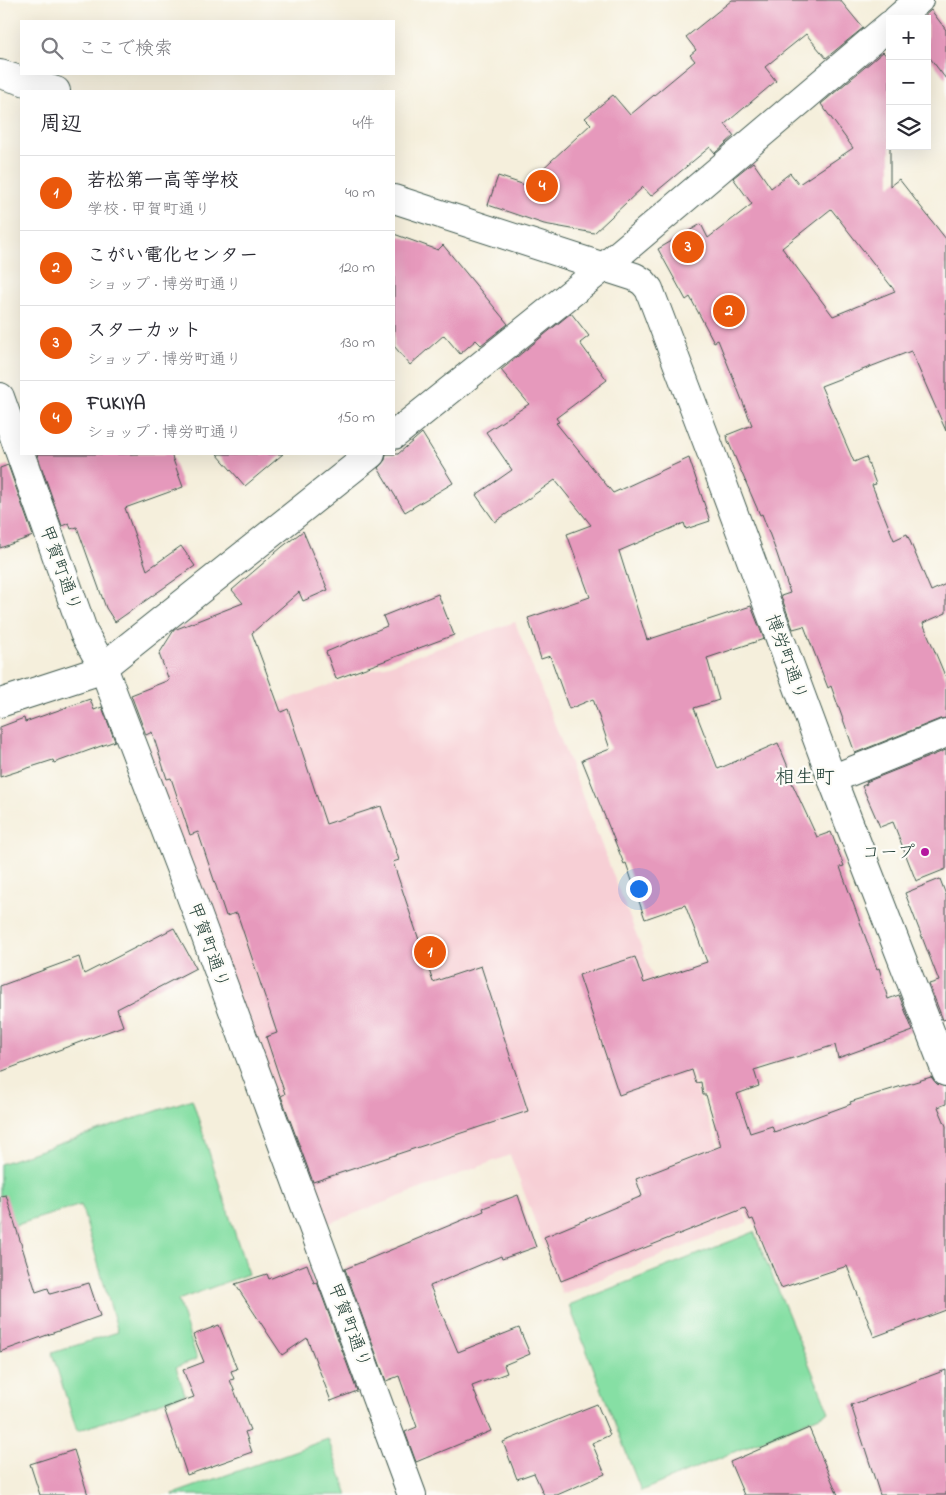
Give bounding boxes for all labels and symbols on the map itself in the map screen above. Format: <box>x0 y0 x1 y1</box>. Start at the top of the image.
pin: 4 <box>526 167 558 205</box>
pin: 3 <box>672 228 704 266</box>
pin: 2 <box>713 292 745 330</box>
street label: 甲賀町通り <box>32 522 87 615</box>
street label: 博労町通り <box>758 611 813 704</box>
district label: 相生町 <box>775 764 835 793</box>
place label: コープ <box>862 841 915 867</box>
marker: コープ <box>919 846 931 858</box>
your location <box>626 876 652 902</box>
street label: 甲賀町通り <box>180 899 235 992</box>
pin: 1 <box>414 933 446 971</box>
street label: 甲賀町通り <box>320 1279 376 1372</box>

